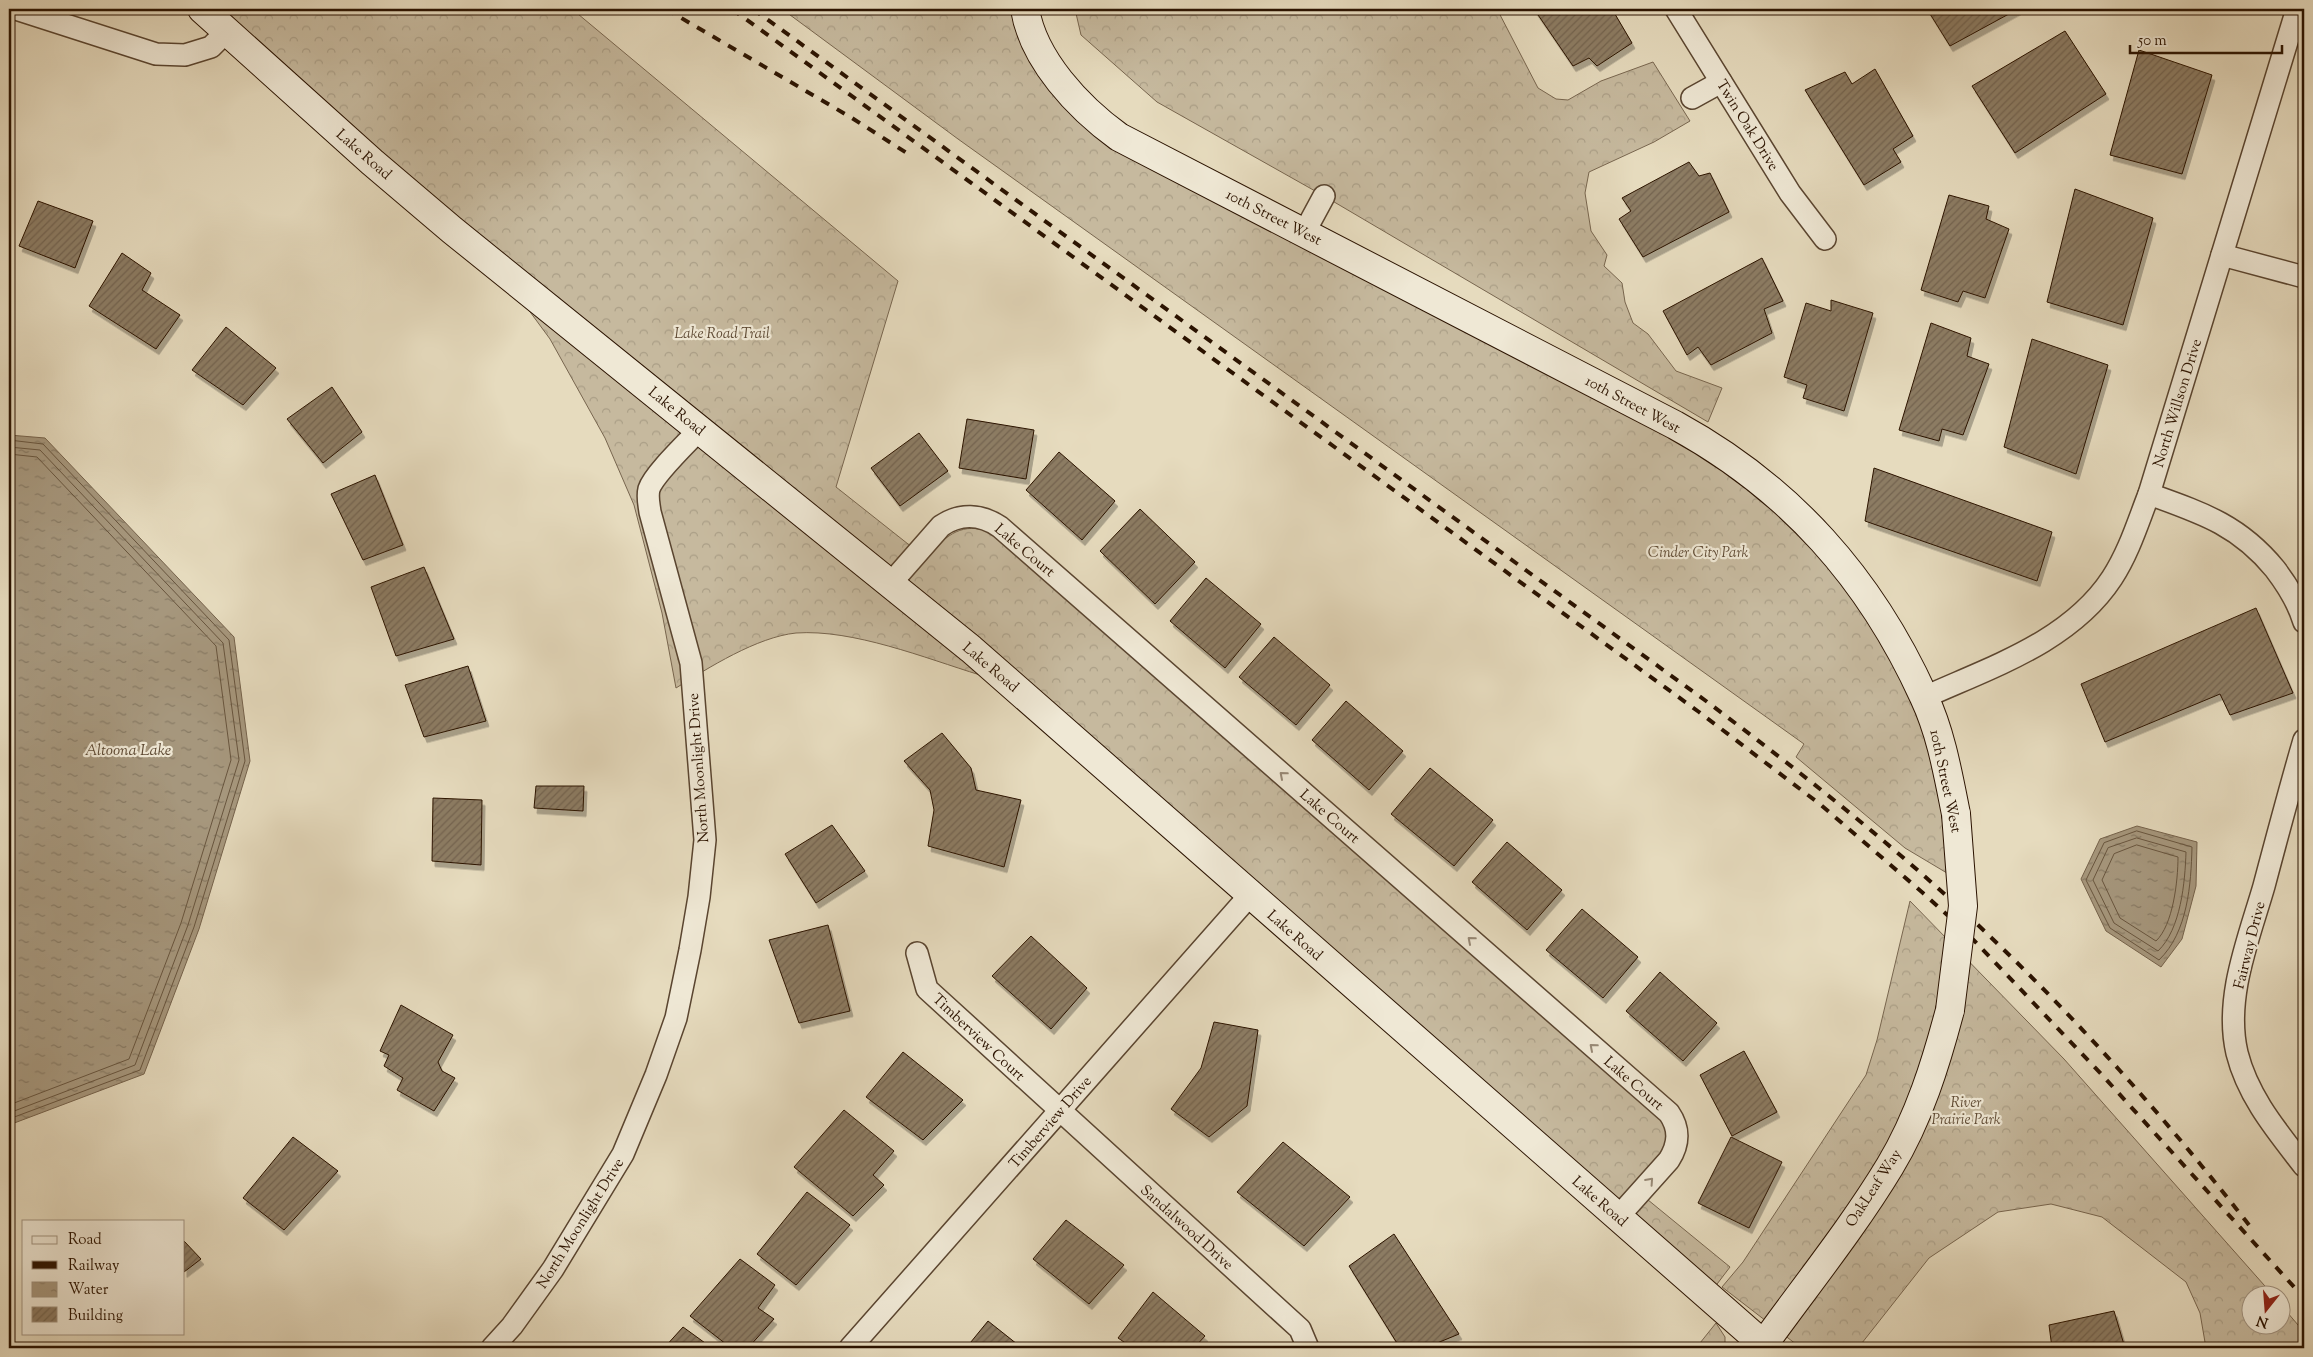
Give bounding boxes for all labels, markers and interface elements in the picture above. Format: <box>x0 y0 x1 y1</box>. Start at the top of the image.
scale bar <box>2130 22 2283 54</box>
text: 50 m <box>2137 31 2167 52</box>
street label: Twin Oak Drive <box>1710 76 1783 175</box>
street label: Lake Road <box>331 125 396 186</box>
street label: 10th Street West <box>1222 185 1325 252</box>
park label: Lake Road Trail <box>674 324 770 345</box>
street label: North Willson Drive <box>2149 337 2208 470</box>
street label: 10th Street West <box>1581 371 1684 439</box>
street label: Lake Road <box>643 383 709 442</box>
street label: Lake Court <box>989 520 1059 583</box>
park label: Cinder City Park <box>1648 543 1748 564</box>
street label: Lake Road <box>957 638 1023 698</box>
street label: North Moonlight Drive <box>684 692 715 844</box>
street label: 10th Street West <box>1923 728 1966 835</box>
water label: Altoona Lake <box>85 740 171 763</box>
one-way arrow <box>1279 772 1288 781</box>
street label: Lake Court <box>1294 785 1364 849</box>
street label: Fairway Drive <box>2229 899 2271 991</box>
street label: Lake Road <box>1262 906 1327 967</box>
one-way arrow <box>1467 936 1476 945</box>
street label: Timberview Court <box>927 990 1029 1087</box>
one-way arrow <box>1590 1044 1599 1053</box>
street label: Lake Court <box>1598 1052 1668 1116</box>
street label: Timberview Drive <box>1005 1072 1097 1174</box>
park label: River Prairie Park <box>1932 1093 2001 1131</box>
street label: OakLeaf Way <box>1841 1145 1908 1232</box>
street label: North Moonlight Drive <box>533 1154 630 1293</box>
street label: Lake Road <box>1567 1172 1632 1233</box>
one-way arrow <box>1645 1178 1653 1187</box>
street label: Sandalwood Drive <box>1135 1181 1237 1276</box>
legend <box>22 1220 185 1334</box>
text: Road <box>68 1230 102 1251</box>
text: Railway <box>68 1256 120 1277</box>
text: Water <box>68 1280 109 1301</box>
north arrow <box>2240 1284 2290 1334</box>
text: Building <box>68 1306 123 1327</box>
text: N <box>2255 1309 2271 1332</box>

